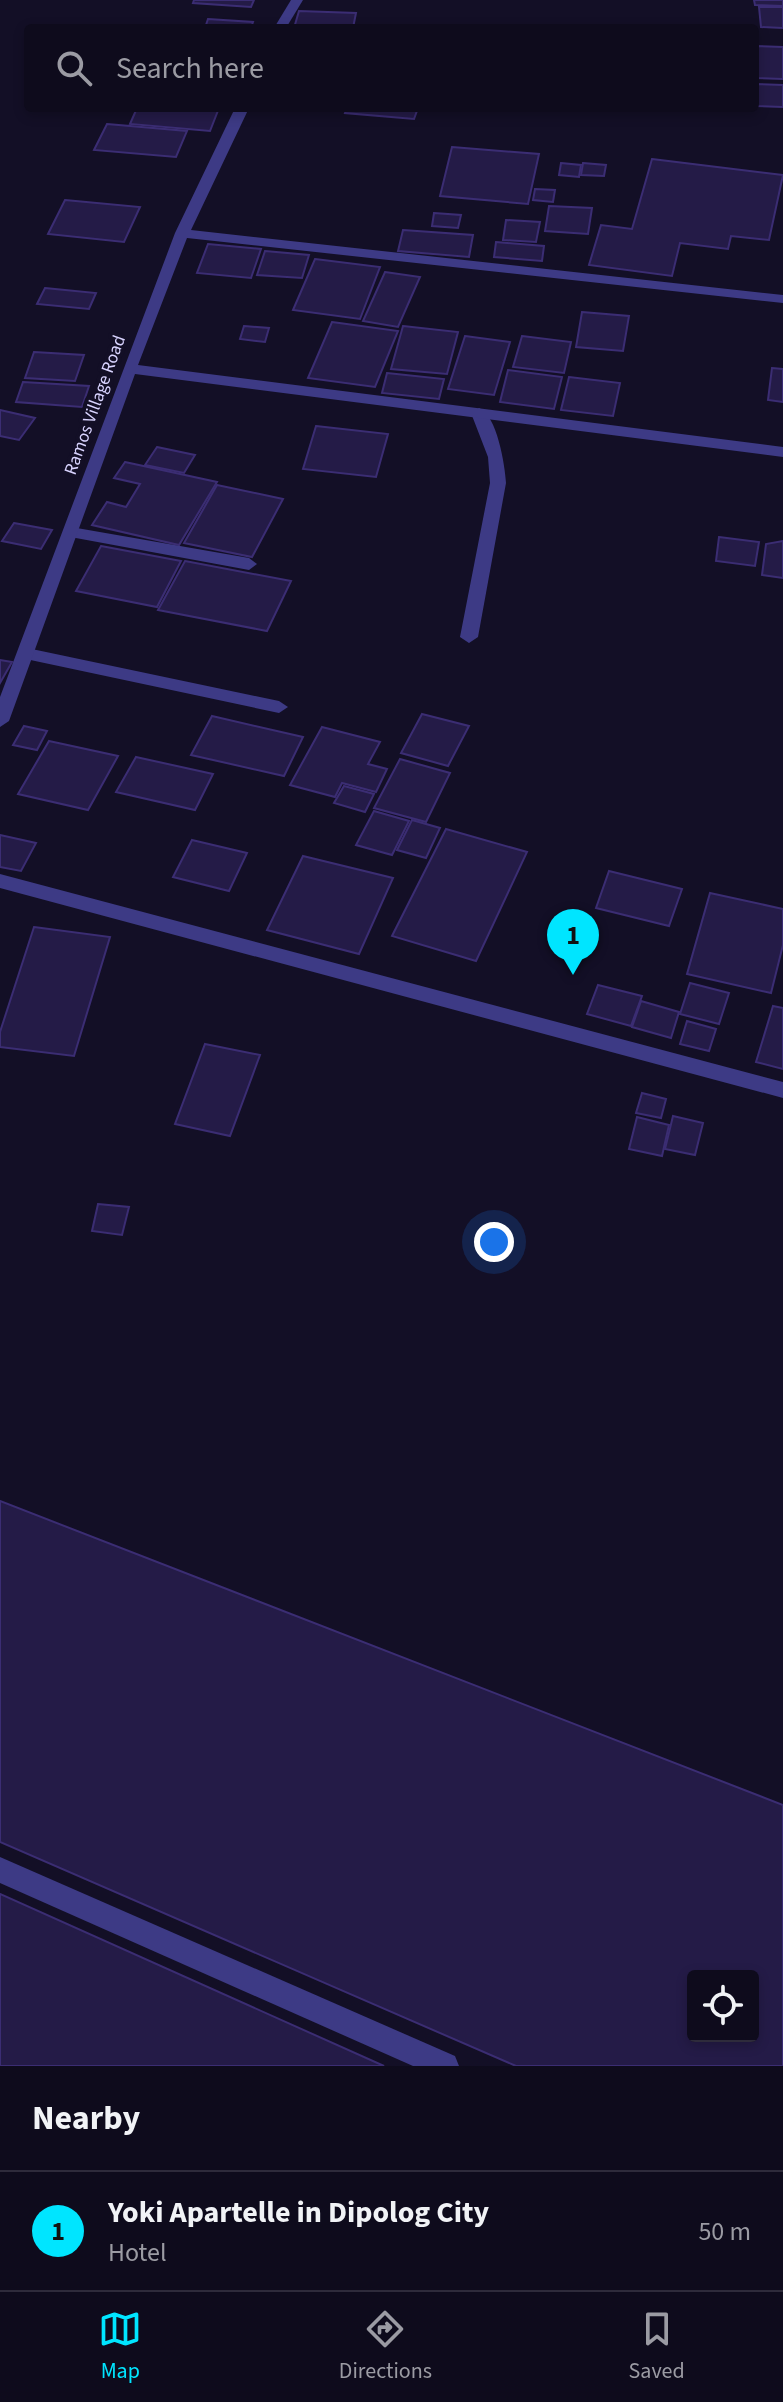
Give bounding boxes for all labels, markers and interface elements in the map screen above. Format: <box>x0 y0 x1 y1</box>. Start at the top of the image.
search box <box>24 24 759 112</box>
icon: search <box>52 46 96 90</box>
text: Search here <box>116 47 264 90</box>
street label: Ramos Village Road <box>58 332 132 478</box>
pin: 1 <box>547 909 599 975</box>
your location <box>474 1222 514 1262</box>
map controls <box>687 1970 759 2042</box>
button: locate <box>687 1970 759 2042</box>
text: Nearby <box>32 2094 140 2143</box>
text: Yoki Apartelle in Dipolog City <box>108 2191 489 2234</box>
text: 1 <box>51 2213 65 2250</box>
text: 50 m <box>698 2213 751 2250</box>
text: Hotel <box>108 2234 167 2271</box>
tab: Map <box>98 2307 142 2387</box>
tab: Directions <box>339 2307 432 2387</box>
tab: Saved <box>629 2307 685 2387</box>

